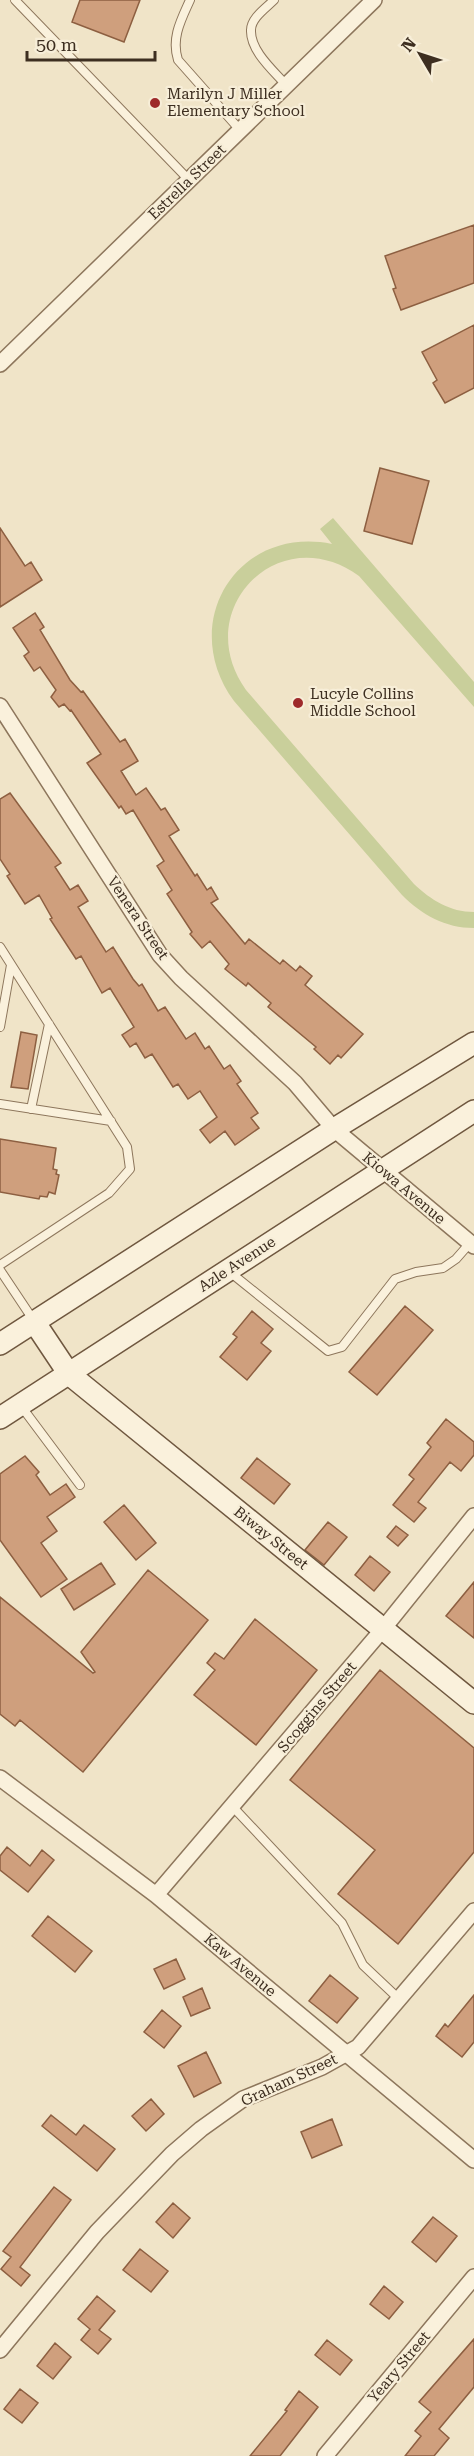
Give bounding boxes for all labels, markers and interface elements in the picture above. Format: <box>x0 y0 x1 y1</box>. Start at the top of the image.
scale bar <box>27 24 154 62</box>
north arrow <box>390 24 450 84</box>
text: 50 m <box>36 34 77 55</box>
text: N <box>397 34 420 56</box>
place label: Marilyn J Miller Elementary School <box>167 85 305 120</box>
marker: Marilyn J Miller Elementary School <box>148 96 162 110</box>
street label: Estrella Street <box>144 140 230 223</box>
place label: Lucyle Collins Middle School <box>310 685 416 720</box>
marker: Lucyle Collins Middle School <box>291 696 305 710</box>
street label: Venera Street <box>103 873 173 963</box>
street label: Kiowa Avenue <box>359 1148 449 1228</box>
street label: Azle Avenue <box>195 1232 279 1296</box>
street label: Biway Street <box>230 1503 312 1574</box>
street label: Scoggins Street <box>274 1658 360 1756</box>
street label: Kaw Avenue <box>200 1930 280 2000</box>
street label: Graham Street <box>238 2050 340 2110</box>
street label: Yeary Street <box>364 2327 434 2406</box>

